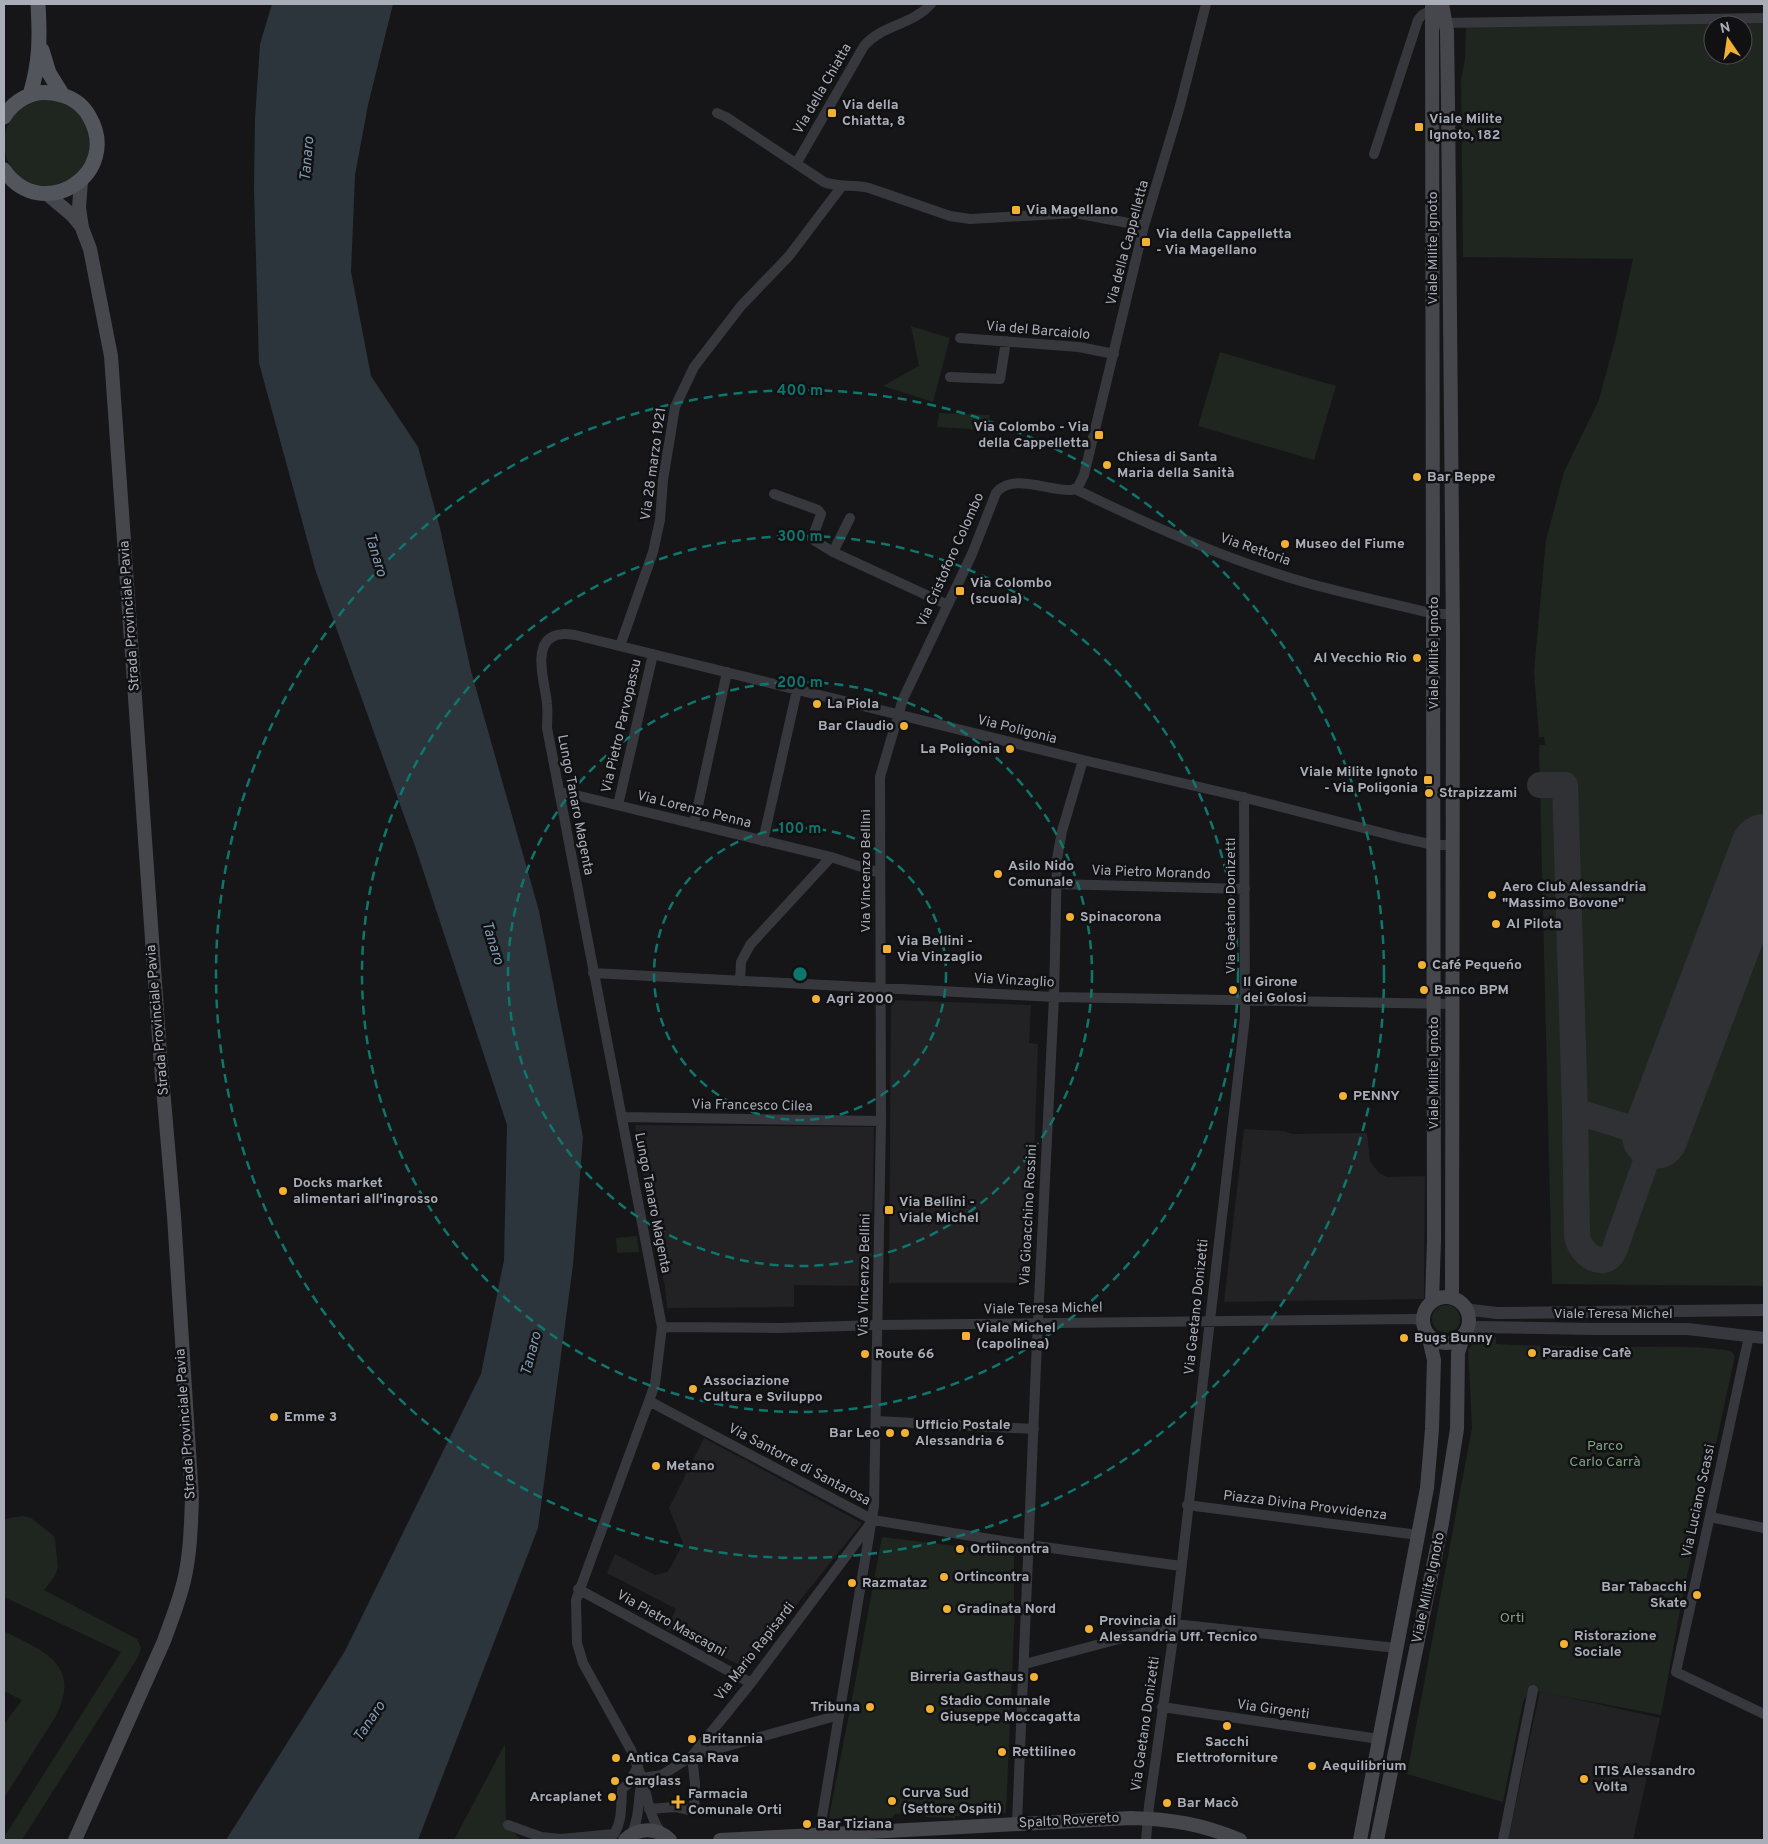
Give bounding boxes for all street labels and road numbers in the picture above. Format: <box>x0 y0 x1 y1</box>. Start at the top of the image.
street label: Via della Chiatta <box>790 41 856 137</box>
street label: Via della Cappelletta <box>1103 178 1153 308</box>
street label: Viale Milite Ignoto <box>1425 191 1442 305</box>
street label: Via del Barcaiolo <box>985 318 1091 344</box>
street label: Via 28 marzo 1921 <box>638 406 670 522</box>
street label: Via Cristoforo Colombo <box>914 490 988 630</box>
street label: Via Rettoria <box>1217 530 1293 570</box>
street label: Strada Provinciale Pavia <box>116 540 144 692</box>
street label: Viale Milite Ignoto <box>1426 596 1443 710</box>
street label: Via Pietro Parvopassu <box>598 657 646 795</box>
street label: Via Poligonia <box>975 712 1059 748</box>
street label: Lungo Tanaro Magenta <box>553 733 597 877</box>
street label: Via Lorenzo Penna <box>635 788 753 832</box>
street label: Via Vincenzo Bellini <box>858 809 875 933</box>
street label: Via Gaetano Donizetti <box>1223 838 1240 974</box>
street label: Via Pietro Morando <box>1091 862 1211 884</box>
street label: Strada Provinciale Pavia <box>143 944 173 1096</box>
street label: Via Vinzaglio <box>973 970 1055 992</box>
street label: Viale Milite Ignoto <box>1426 1016 1443 1130</box>
street label: Via Francesco Cilea <box>691 1096 813 1116</box>
street label: Lungo Tanaro Magenta <box>630 1131 674 1275</box>
street label: Via Gioacchino Rossini <box>1017 1144 1041 1286</box>
street label: Via Vincenzo Bellini <box>855 1213 875 1337</box>
street label: Via Gaetano Donizetti <box>1181 1238 1213 1376</box>
street label: Viale Teresa Michel <box>983 1299 1103 1319</box>
street label: Viale Teresa Michel <box>1553 1306 1673 1323</box>
street label: Strada Provinciale Pavia <box>172 1348 200 1500</box>
street label: Via Santorre di Santarosa <box>725 1420 873 1510</box>
street label: Via Luciano Scassi <box>1679 1443 1719 1559</box>
street label: Piazza Divina Provvidenza <box>1222 1488 1388 1524</box>
street label: Viale Milite Ignoto <box>1409 1531 1449 1645</box>
street label: Via Pietro Mascagni <box>613 1587 729 1661</box>
street label: Via Mario Rapisardi <box>711 1599 799 1705</box>
street label: Via Gaetano Donizetti <box>1128 1655 1164 1793</box>
street label: Via Girgenti <box>1235 1696 1311 1724</box>
street label: Spalto Rovereto <box>1018 1810 1120 1832</box>

